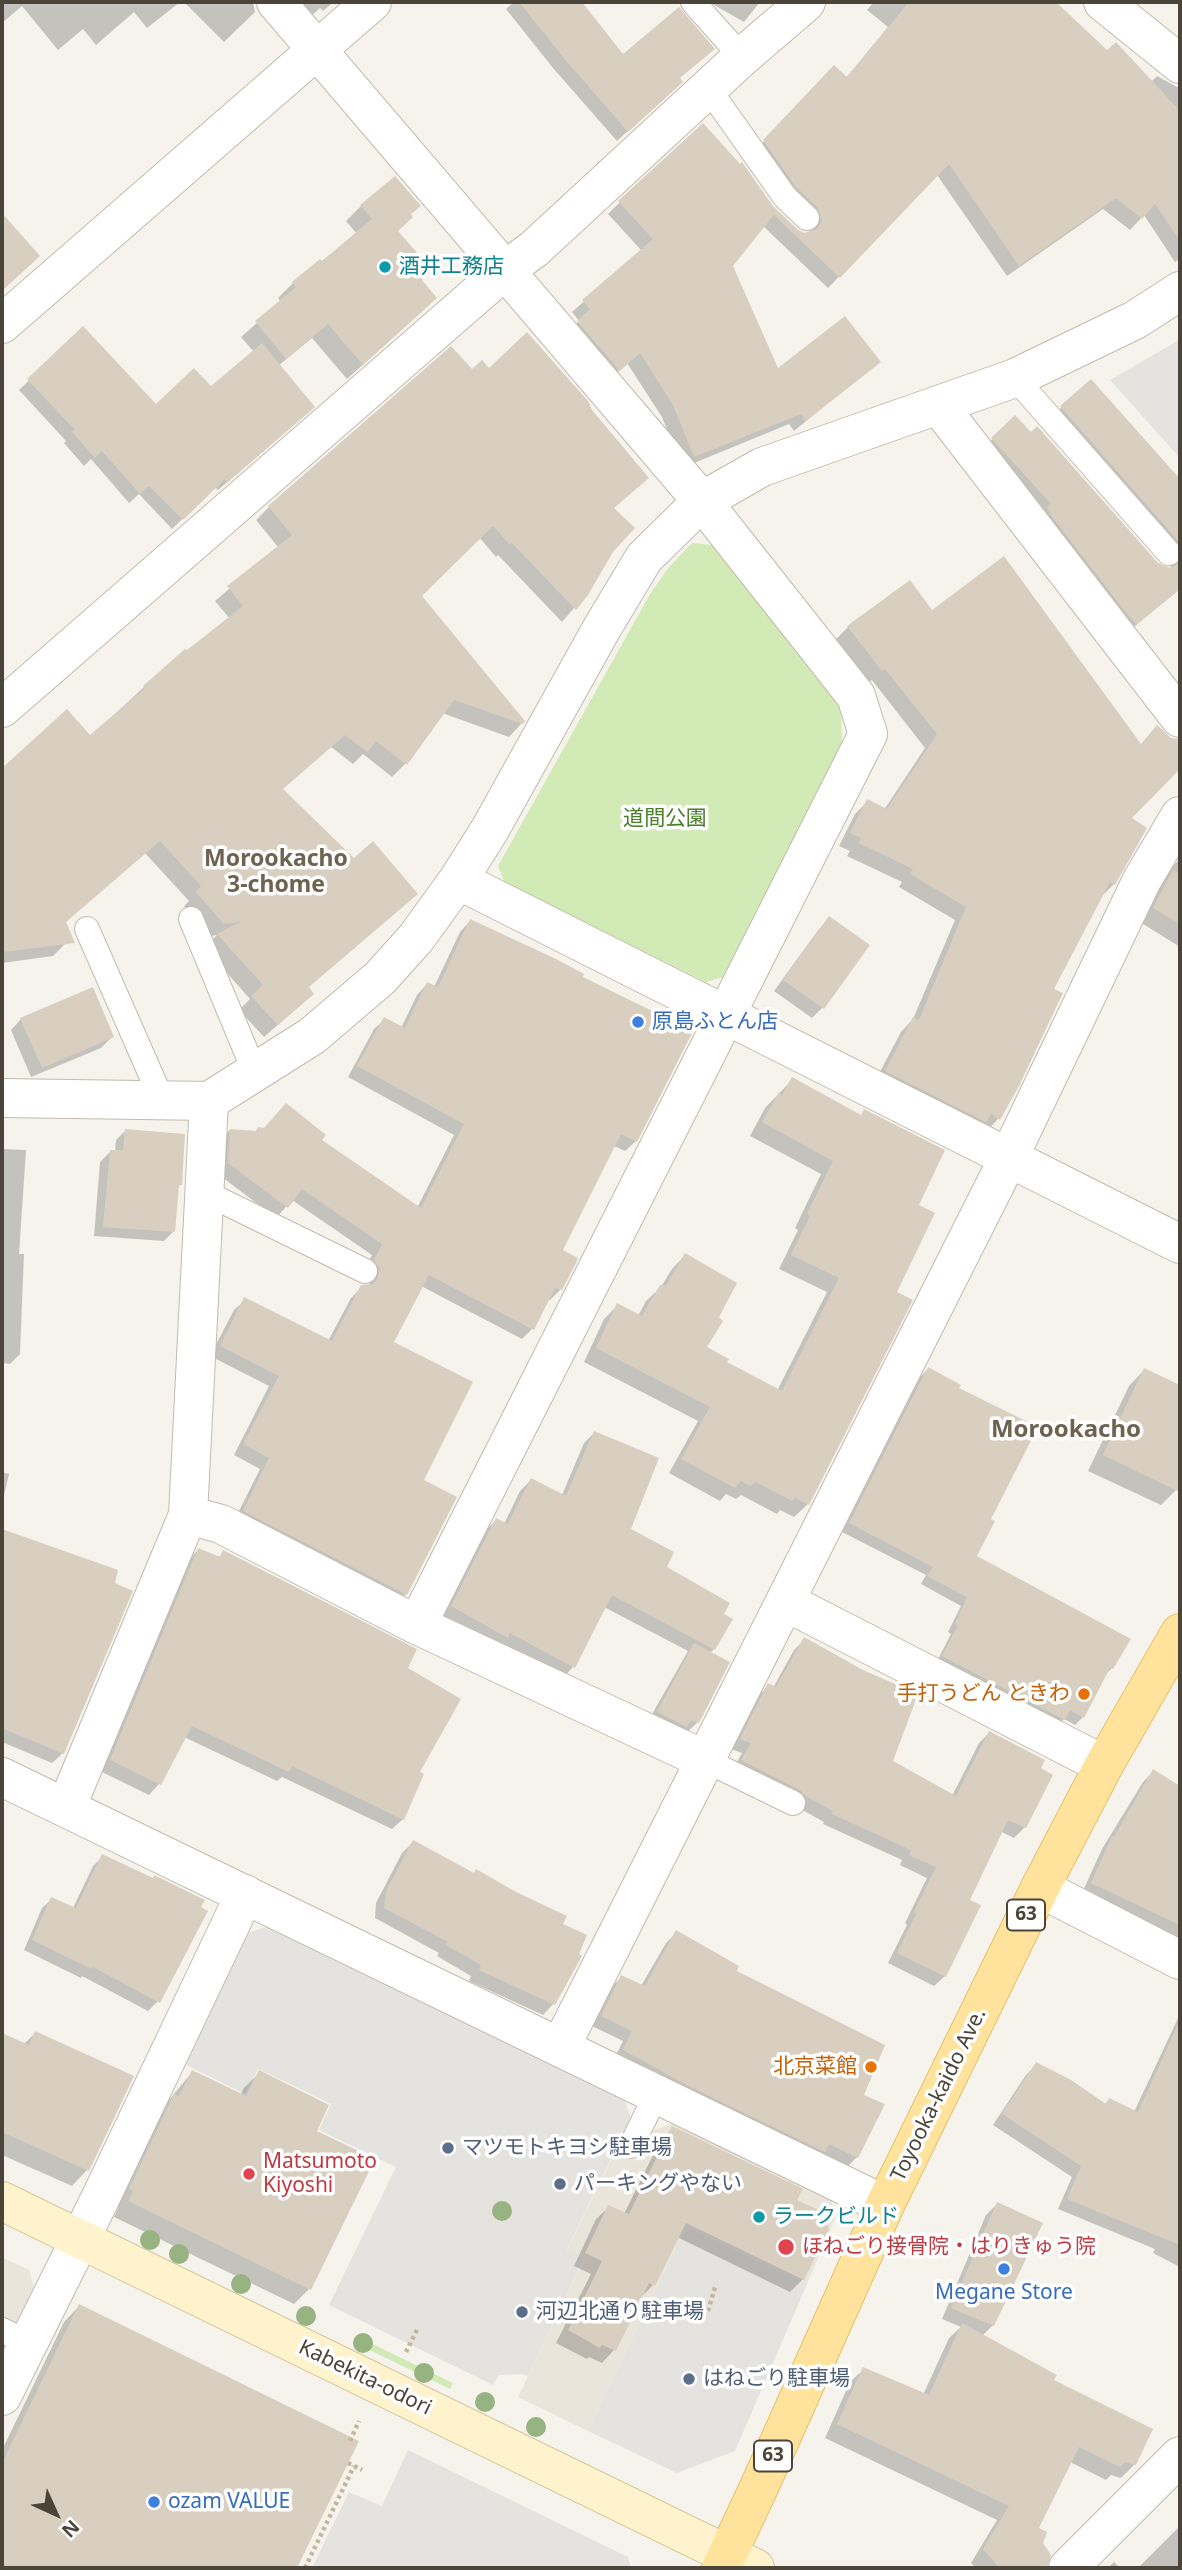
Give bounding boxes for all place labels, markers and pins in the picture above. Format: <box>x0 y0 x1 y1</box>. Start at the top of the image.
place label: 酒井工務店 <box>399 254 504 280</box>
marker: 酒井工務店 <box>377 259 393 275</box>
place label: 原島ふとん店 <box>652 1009 778 1035</box>
marker: 原島ふとん店 <box>630 1014 646 1030</box>
place label: 手打うどん ときわ <box>897 1681 1070 1707</box>
marker: 手打うどん ときわ <box>1076 1686 1092 1702</box>
place label: 北京菜館 <box>773 2054 857 2080</box>
marker: 北京菜館 <box>863 2059 879 2075</box>
place label: マツモトキヨシ駐車場 <box>462 2135 672 2161</box>
marker: マツモトキヨシ駐車場 <box>440 2140 456 2156</box>
place label: Matsumoto Kiyoshi <box>263 2149 377 2199</box>
marker: Matsumoto Kiyoshi <box>241 2166 257 2182</box>
place label: パーキングやない <box>574 2171 742 2197</box>
marker: パーキングやない <box>552 2176 568 2192</box>
place label: ラークビルド <box>773 2204 899 2230</box>
marker: ラークビルド <box>751 2209 767 2225</box>
place label: ほねごり接骨院・はりきゅう院 <box>802 2234 1096 2260</box>
marker: ほねごり接骨院・はりきゅう院 <box>776 2237 796 2257</box>
marker: Megane Store <box>996 2261 1012 2277</box>
place label: Megane Store <box>935 2280 1073 2306</box>
place label: 河辺北通り駐車場 <box>536 2299 704 2325</box>
marker: 河辺北通り駐車場 <box>514 2304 530 2320</box>
place label: はねごり駐車場 <box>703 2366 850 2392</box>
marker: はねごり駐車場 <box>681 2371 697 2387</box>
place label: ozam VALUE <box>168 2489 290 2515</box>
marker: ozam VALUE <box>146 2494 162 2510</box>

